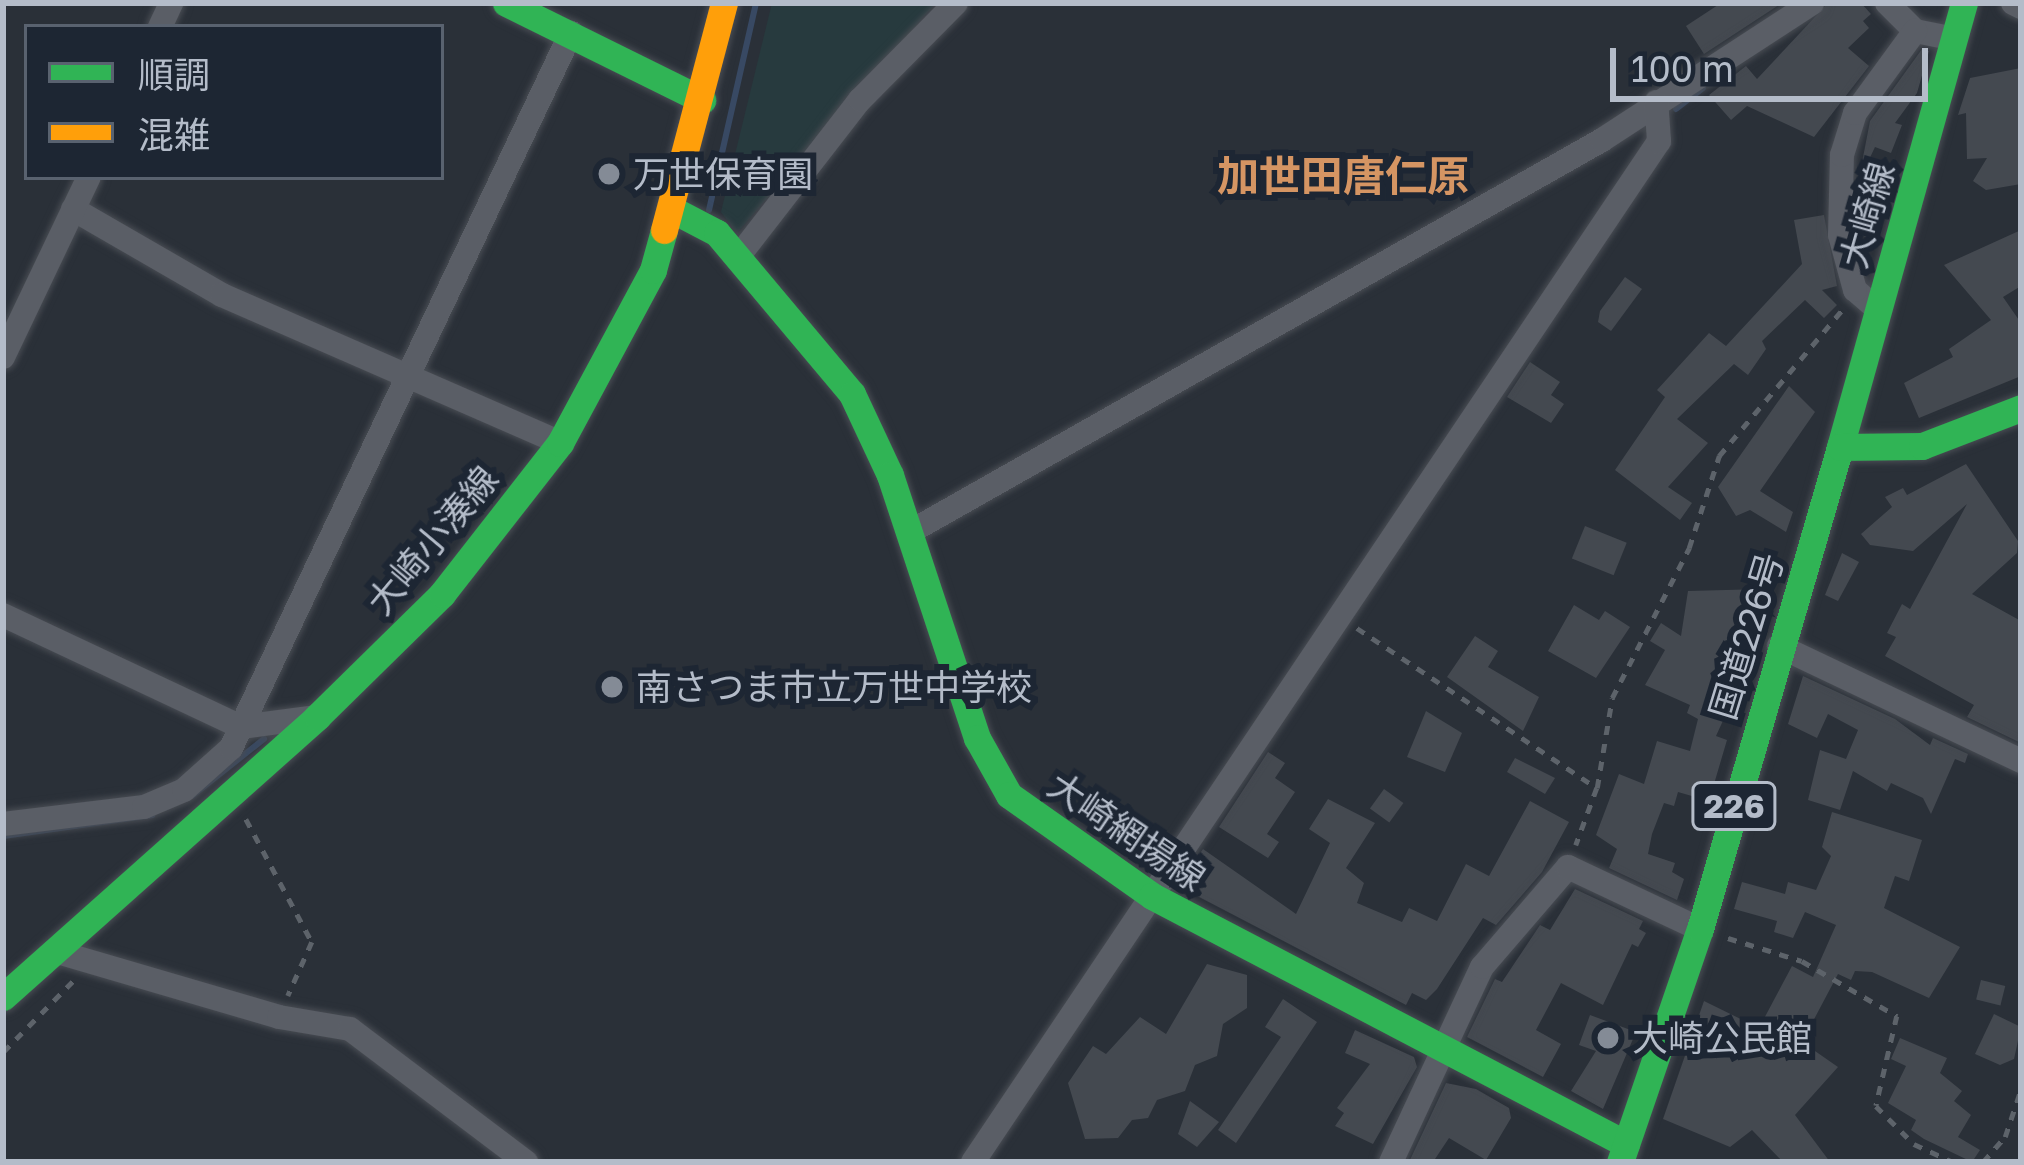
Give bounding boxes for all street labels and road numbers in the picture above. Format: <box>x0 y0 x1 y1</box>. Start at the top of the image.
street label: 大崎線 <box>1831 157 1903 273</box>
street label: 大崎小湊線 <box>358 457 506 623</box>
street label: 国道226号 <box>1700 548 1792 724</box>
street label: 大崎網揚線 <box>1040 763 1214 899</box>
road number: 226 <box>1689 779 1779 833</box>

